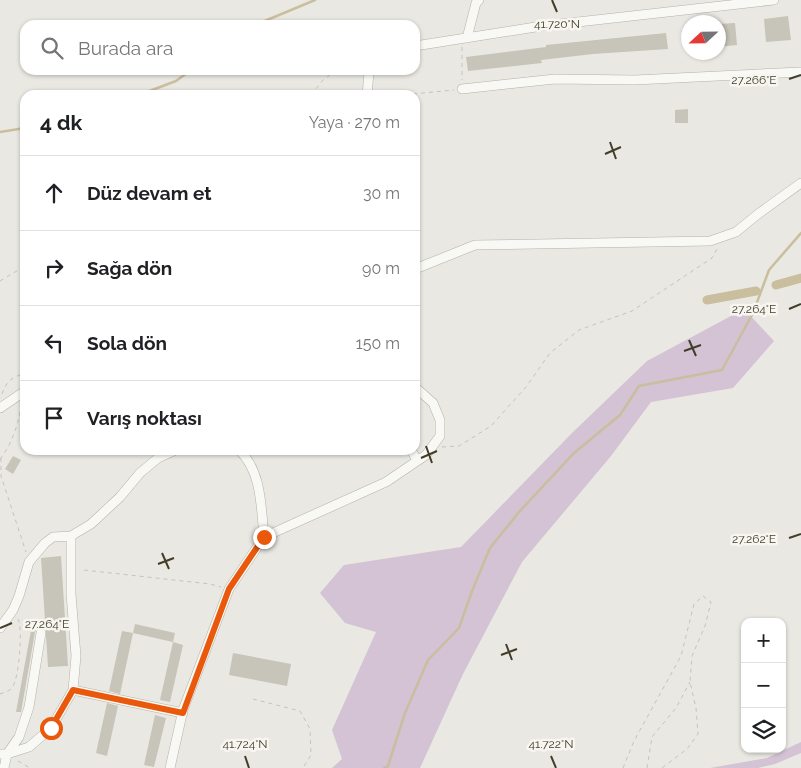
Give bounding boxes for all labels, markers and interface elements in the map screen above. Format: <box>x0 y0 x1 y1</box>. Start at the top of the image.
north arrow <box>681 15 726 60</box>
text: 41.720°N <box>534 17 580 31</box>
search box <box>20 20 420 75</box>
icon: search <box>38 34 66 62</box>
text: Burada ara <box>78 37 173 59</box>
text: 27.266°E <box>731 73 777 87</box>
text: 4 dk <box>40 110 82 135</box>
text: Yaya · 270 m <box>309 113 400 132</box>
icon: ahead <box>40 179 68 207</box>
text: Düz devam et <box>87 182 212 204</box>
text: 30 m <box>363 184 400 203</box>
icon: right <box>40 254 68 282</box>
text: Sağa dön <box>87 257 172 279</box>
text: 90 m <box>362 259 400 278</box>
text: 27.264°E <box>732 302 776 316</box>
icon: left <box>40 329 68 357</box>
text: Sola dön <box>87 332 167 354</box>
text: 150 m <box>356 334 400 353</box>
icon: arrive <box>40 404 68 432</box>
text: Varış noktası <box>87 407 202 429</box>
route end <box>253 526 276 549</box>
text: 27.262°E <box>732 532 776 546</box>
text: 27.264°E <box>25 617 69 631</box>
map controls <box>741 618 786 753</box>
button: + <box>741 618 786 663</box>
button: − <box>741 663 786 708</box>
button: layers <box>741 708 786 753</box>
route start <box>40 717 63 740</box>
text: 41.724°N <box>222 737 268 751</box>
text: 41.722°N <box>529 737 573 751</box>

